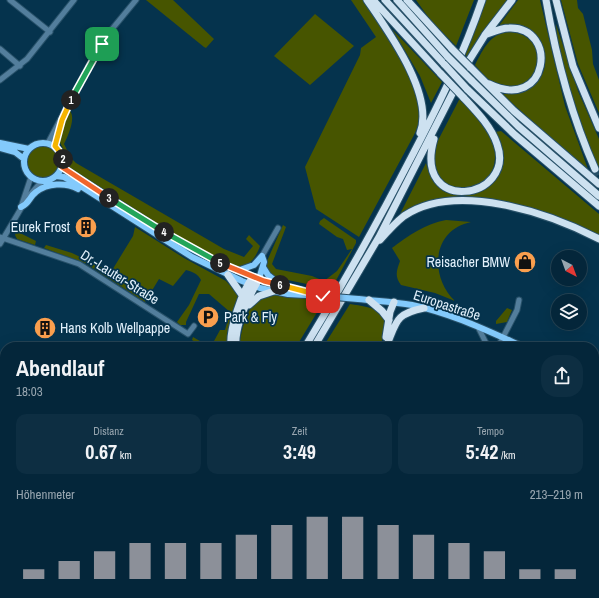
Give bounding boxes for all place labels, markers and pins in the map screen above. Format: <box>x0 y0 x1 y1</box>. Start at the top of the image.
pin <box>85 27 119 61</box>
pin: 1 <box>61 90 81 110</box>
pin: 2 <box>53 149 73 169</box>
pin: 3 <box>99 188 119 208</box>
building icon: Eurek Frost <box>73 214 99 240</box>
place label: Eurek Frost <box>11 218 70 236</box>
pin: 4 <box>154 222 174 242</box>
shop icon: Reisacher BMW <box>512 249 538 275</box>
pin: 5 <box>210 253 230 273</box>
place label: Reisacher BMW <box>426 253 510 271</box>
pin: 6 <box>270 275 290 295</box>
pin <box>306 279 340 313</box>
parking icon: Park & Fly <box>195 304 221 330</box>
place label: Park & Fly <box>224 308 277 326</box>
building icon: Hans Kolb Wellpappe <box>32 315 58 341</box>
place label: Hans Kolb Wellpappe <box>60 319 170 337</box>

